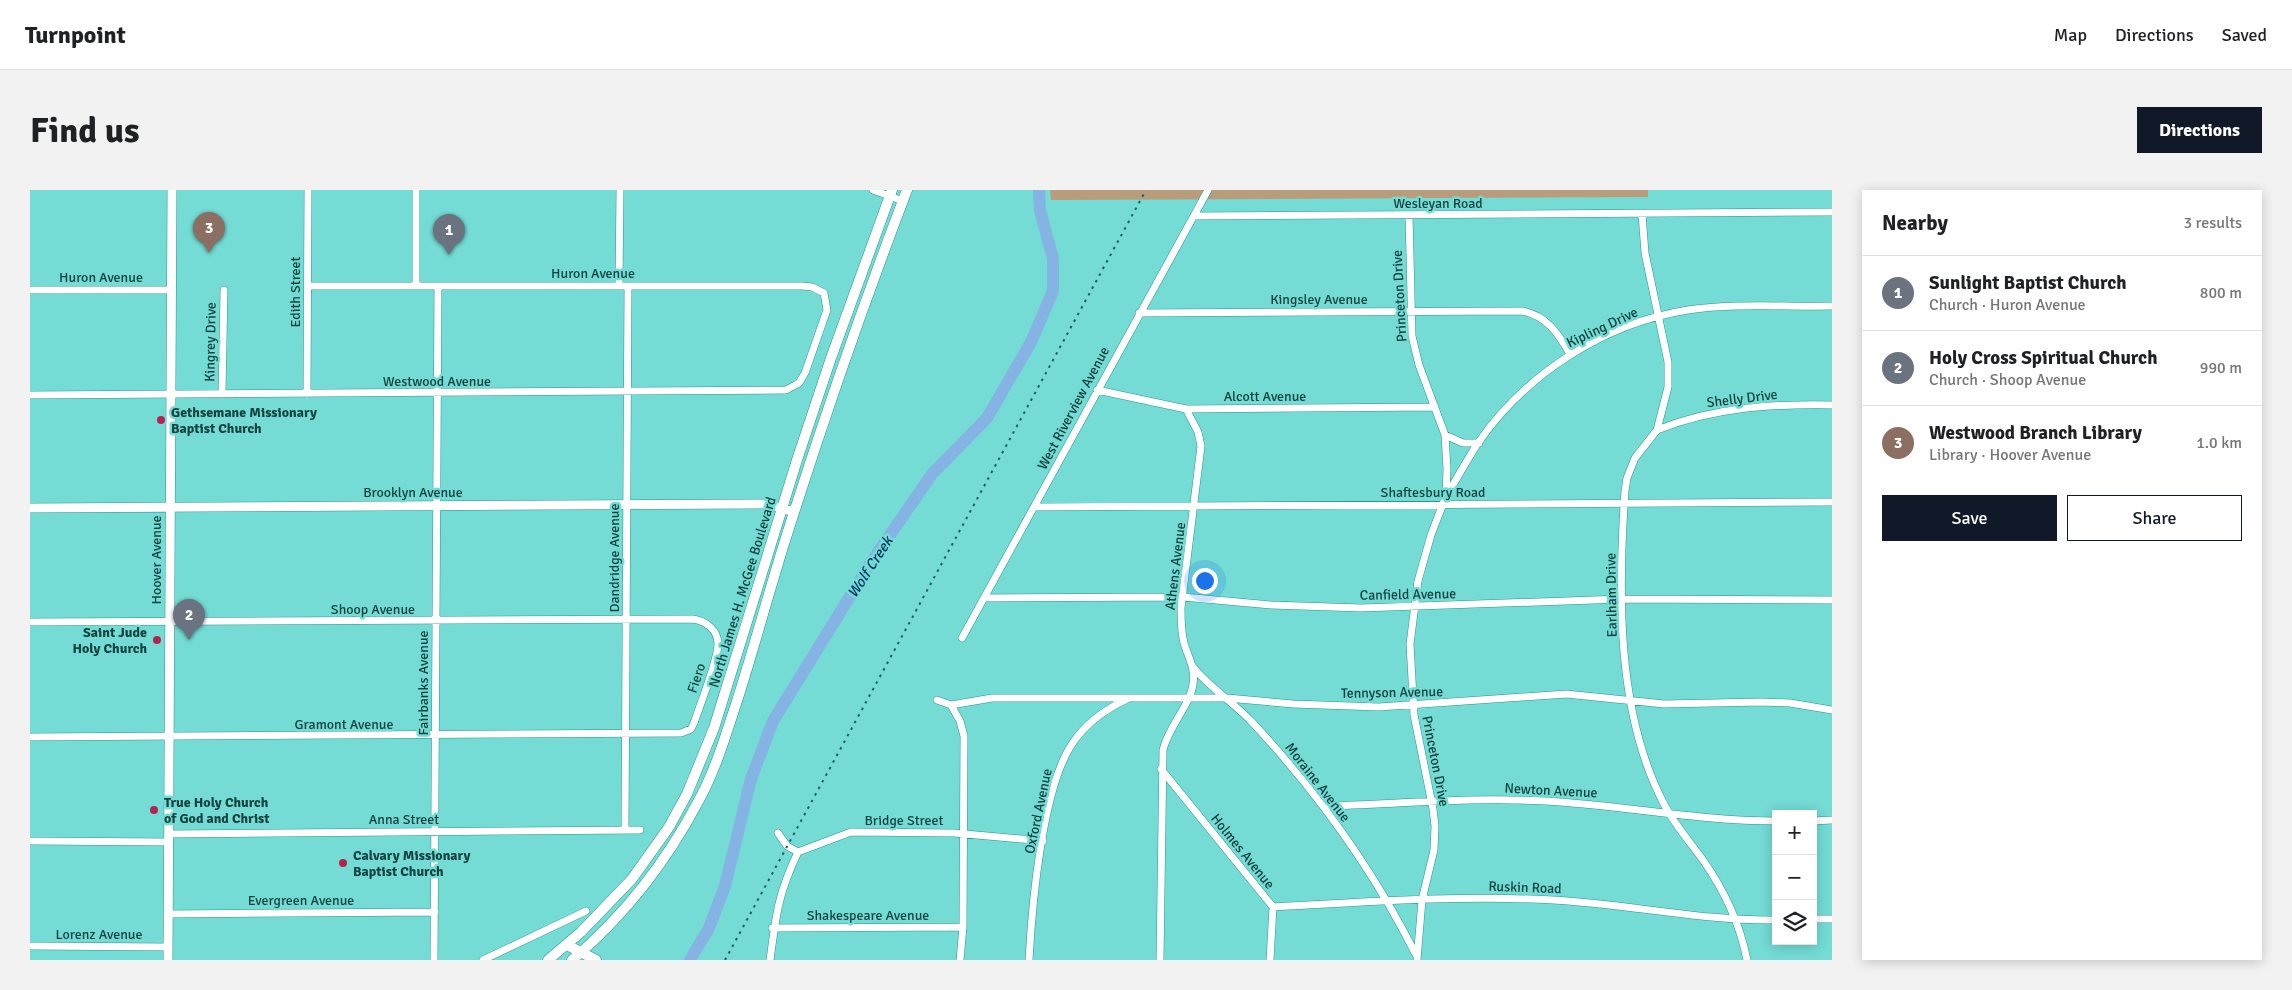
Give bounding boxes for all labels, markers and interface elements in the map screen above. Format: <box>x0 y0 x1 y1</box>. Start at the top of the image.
text: Turnpoint <box>25 20 126 50</box>
text: Map <box>2054 24 2087 46</box>
text: Directions <box>2115 24 2194 46</box>
text: Saved <box>2222 24 2267 46</box>
button: Directions <box>2137 107 2262 153</box>
text: Find us <box>30 109 140 152</box>
street label: Wesleyan Road <box>1393 195 1483 212</box>
text: Nearby <box>1882 210 1948 236</box>
pin: 3 <box>193 212 225 253</box>
text: 3 results <box>2183 213 2242 233</box>
pin: 1 <box>433 214 465 255</box>
street label: Princeton Drive <box>1389 250 1410 342</box>
street label: Edith Street <box>287 256 304 327</box>
street label: Huron Avenue <box>551 265 635 282</box>
street label: Huron Avenue <box>59 269 143 286</box>
text: Sunlight Baptist Church <box>1929 271 2127 295</box>
text: 1 <box>1894 283 1902 303</box>
text: 800 m <box>2200 283 2242 303</box>
street label: Kingsley Avenue <box>1270 291 1368 308</box>
text: Church · Huron Avenue <box>1929 295 2086 315</box>
street label: Kingrey Drive <box>201 302 220 382</box>
street label: Kipling Drive <box>1564 304 1641 351</box>
street label: West Riverview Avenue <box>1034 344 1113 473</box>
text: Holy Cross Spiritual Church <box>1929 346 2157 370</box>
text: 2 <box>1894 358 1902 378</box>
text: 990 m <box>2200 358 2242 378</box>
text: Church · Shoop Avenue <box>1929 370 2086 390</box>
street label: Westwood Avenue <box>383 373 491 390</box>
street label: Shelly Drive <box>1706 386 1778 411</box>
street label: Alcott Avenue <box>1224 388 1306 405</box>
place label: Gethsemane Missionary Baptist Church <box>171 404 317 437</box>
marker: Gethsemane Missionary Baptist Church <box>155 414 167 426</box>
text: Westwood Branch Library <box>1929 421 2142 445</box>
text: 3 <box>1894 433 1902 453</box>
text: 1.0 km <box>2196 433 2242 453</box>
text: Library · Hoover Avenue <box>1929 445 2091 465</box>
street label: Brooklyn Avenue <box>363 484 463 501</box>
street label: Shaftesbury Road <box>1381 484 1485 501</box>
street label: North James H. McGee Boulevard <box>705 495 780 690</box>
button: Save <box>1882 495 2057 541</box>
button: Share <box>2067 495 2242 541</box>
street label: Dandridge Avenue <box>606 504 623 612</box>
street label: Hoover Avenue <box>148 515 165 605</box>
street label: Athens Avenue <box>1162 521 1189 611</box>
water label: Wolf Creek <box>844 532 897 601</box>
street label: Earlham Drive <box>1602 553 1621 637</box>
your location <box>1192 568 1218 594</box>
street label: Canfield Avenue <box>1360 585 1456 604</box>
pin: 2 <box>173 599 205 640</box>
street label: Shoop Avenue <box>331 601 415 618</box>
place label: Saint Jude Holy Church <box>72 624 147 657</box>
street label: Fairbanks Avenue <box>415 630 432 736</box>
marker: Saint Jude Holy Church <box>151 634 163 646</box>
street label: Fiero <box>684 661 709 695</box>
street label: Tennyson Avenue <box>1341 683 1443 702</box>
street label: Princeton Drive <box>1418 714 1453 808</box>
street label: Gramont Avenue <box>295 716 394 733</box>
street label: Moraine Avenue <box>1281 739 1354 825</box>
street label: Oxford Avenue <box>1021 767 1056 855</box>
street label: Newton Avenue <box>1504 780 1598 801</box>
place label: True Holy Church of God and Christ <box>164 794 270 827</box>
marker: True Holy Church of God and Christ <box>148 804 160 816</box>
street label: Holmes Avenue <box>1207 810 1278 892</box>
map controls <box>1772 810 1817 945</box>
button: + <box>1772 810 1817 855</box>
street label: Anna Street <box>369 811 439 828</box>
street label: Bridge Street <box>865 812 944 829</box>
place label: Calvary Missionary Baptist Church <box>353 847 471 880</box>
button: − <box>1772 855 1817 900</box>
marker: Calvary Missionary Baptist Church <box>337 857 349 869</box>
street label: Ruskin Road <box>1488 878 1562 897</box>
street label: Evergreen Avenue <box>248 892 354 909</box>
button: layers <box>1772 900 1817 945</box>
street label: Shakespeare Avenue <box>807 907 929 924</box>
street label: Lorenz Avenue <box>56 926 142 943</box>

